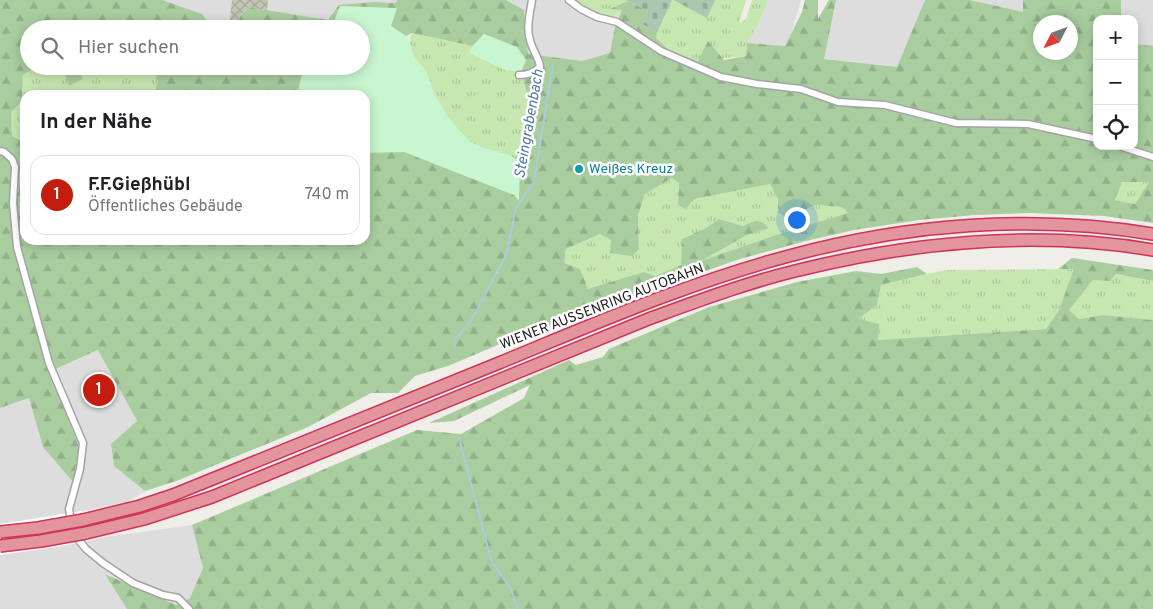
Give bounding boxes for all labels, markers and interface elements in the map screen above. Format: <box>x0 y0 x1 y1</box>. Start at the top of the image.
north arrow <box>1033 15 1078 60</box>
map controls <box>1093 15 1138 150</box>
button: + <box>1093 15 1138 60</box>
search box <box>20 20 370 75</box>
icon: search <box>38 34 66 62</box>
text: Hier suchen <box>78 36 179 60</box>
button: − <box>1093 60 1138 105</box>
water label: Steingrabenbach <box>511 68 549 180</box>
button: locate <box>1093 105 1138 150</box>
text: In der Nähe <box>40 109 152 136</box>
place label: Weißes Kreuz <box>589 161 673 178</box>
marker: Weißes Kreuz <box>573 163 585 175</box>
text: F.F.Gießhübl <box>88 173 191 197</box>
text: 1 <box>54 185 60 205</box>
text: 740 m <box>305 185 349 205</box>
text: Öffentliches Gebäude <box>88 197 243 217</box>
your location <box>784 207 810 233</box>
street label: WIENER AUSSENRING AUTOBAHN <box>498 260 706 354</box>
pin: 1 <box>83 371 115 409</box>

